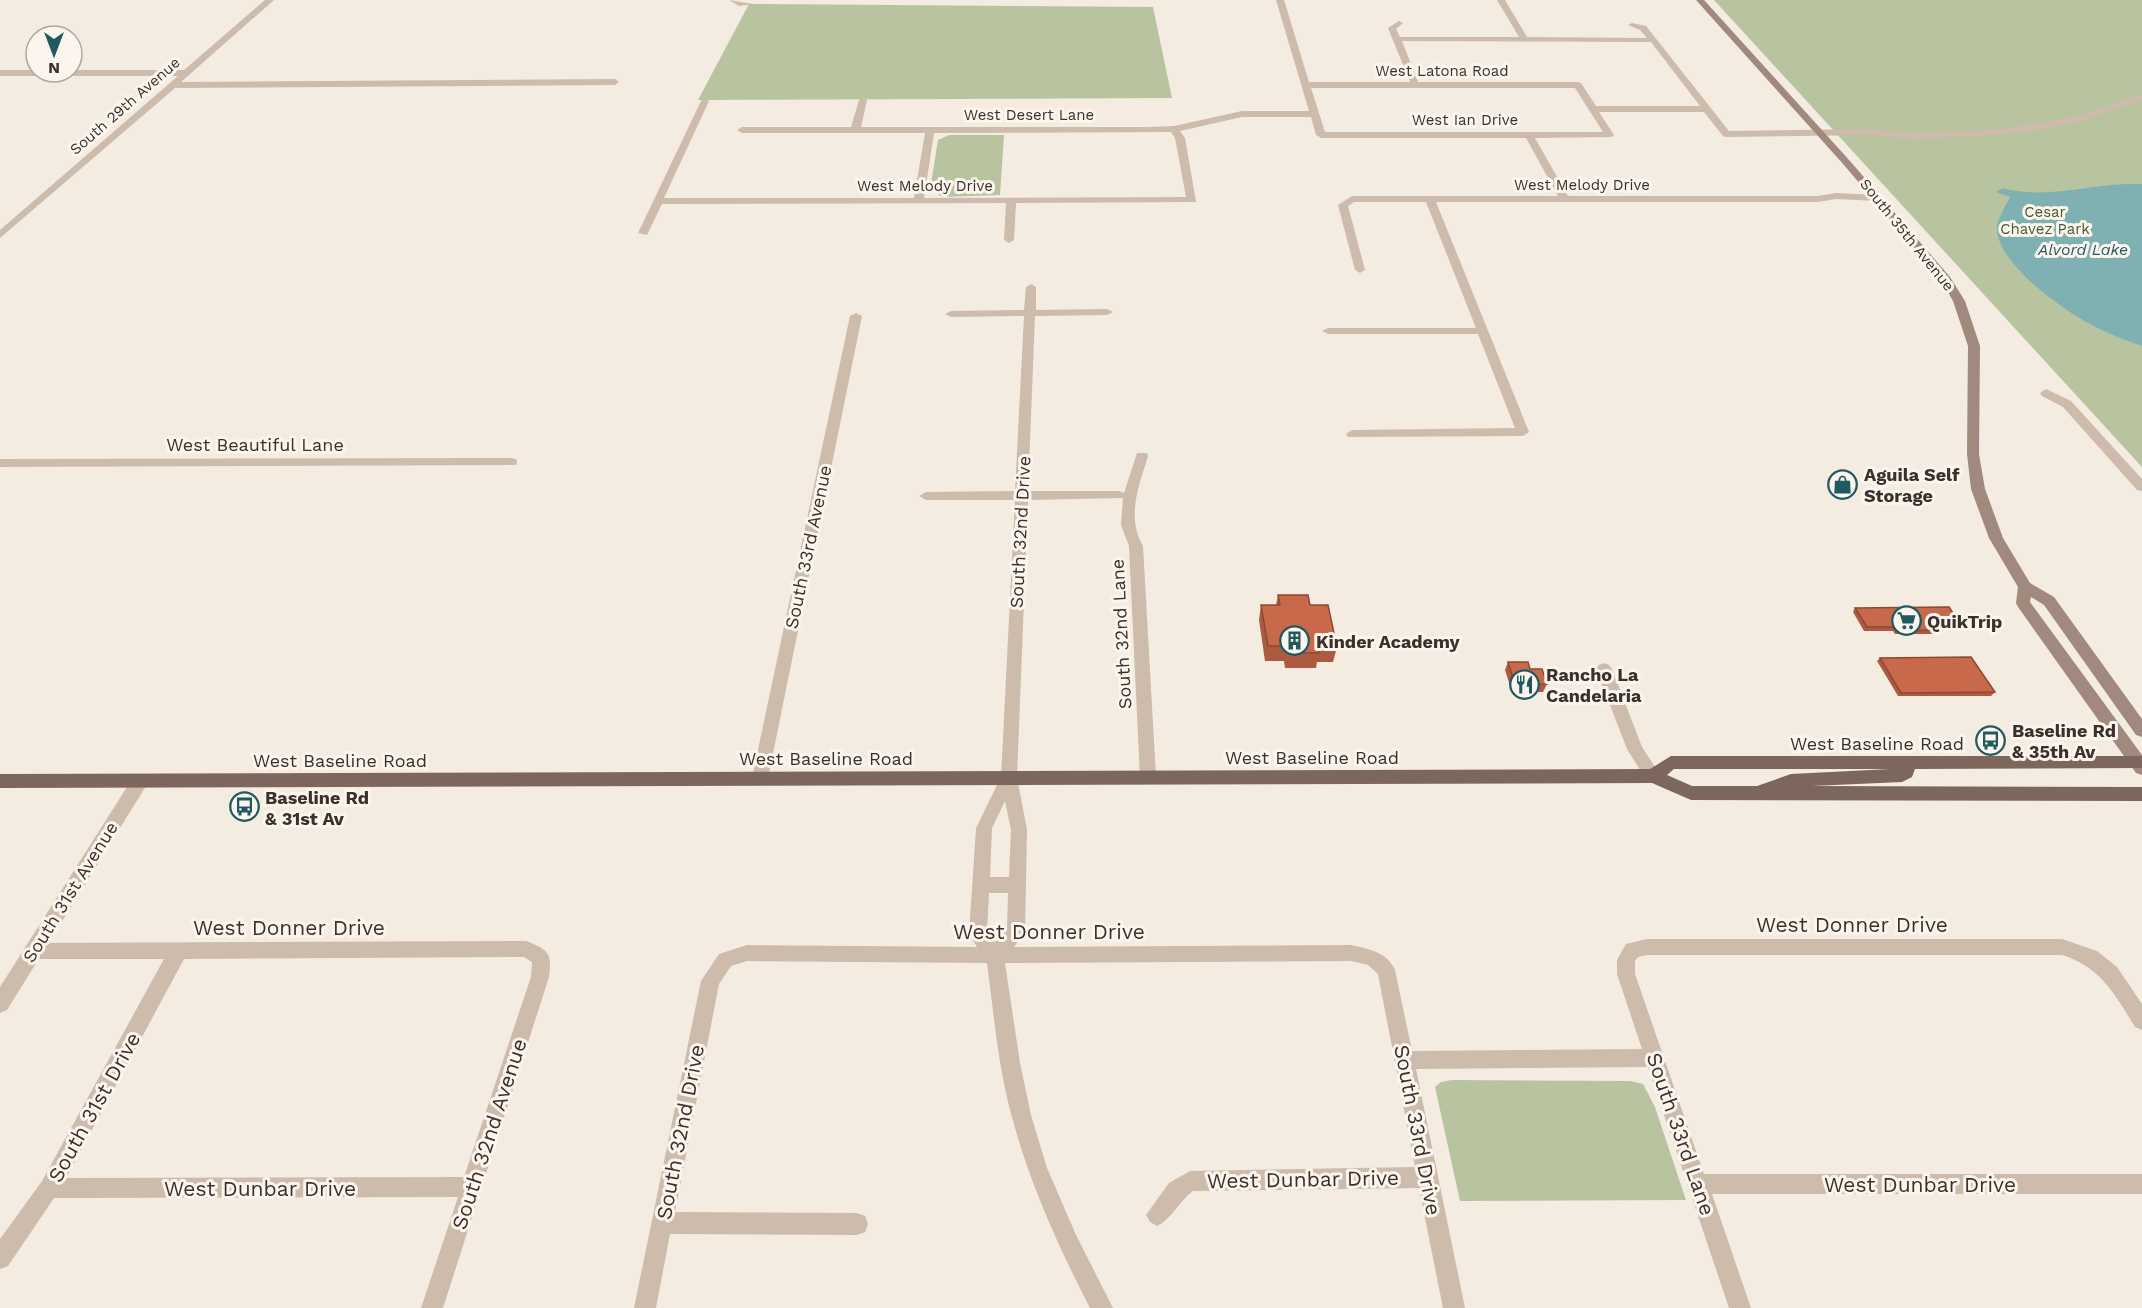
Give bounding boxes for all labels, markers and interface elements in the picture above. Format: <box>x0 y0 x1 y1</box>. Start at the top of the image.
north arrow <box>24 24 84 84</box>
street label: South 29th Avenue <box>66 53 184 159</box>
text: N <box>48 59 60 78</box>
street label: West Latona Road <box>1375 62 1509 80</box>
street label: West Desert Lane <box>964 106 1094 124</box>
street label: West Ian Drive <box>1412 111 1518 129</box>
street label: South 35th Avenue <box>1856 175 1958 295</box>
street label: West Melody Drive <box>1514 176 1650 194</box>
street label: West Melody Drive <box>857 177 993 195</box>
park label: Cesar Chavez Park <box>2000 203 2090 238</box>
water label: Alvord Lake <box>2037 240 2128 259</box>
street label: West Beautiful Lane <box>166 434 344 455</box>
street label: South 32nd Drive <box>1006 455 1034 609</box>
street label: South 33rd Avenue <box>780 463 836 631</box>
place label: Aguila Self Storage <box>1864 464 1960 506</box>
shop icon: Aguila Self Storage <box>1827 468 1859 500</box>
street label: South 32nd Lane <box>1107 558 1135 710</box>
supermarket icon: QuikTrip <box>1890 605 1922 637</box>
place label: QuikTrip <box>1927 611 2002 632</box>
building icon: Kinder Academy <box>1279 625 1311 657</box>
place label: Kinder Academy <box>1316 631 1461 652</box>
place label: Rancho La Candelaria <box>1546 664 1642 706</box>
restaurant icon: Rancho La Candelaria <box>1509 668 1541 700</box>
place label: Baseline Rd & 35th Av <box>2012 720 2116 762</box>
bus stop icon: Baseline Rd & 35th Av <box>1975 724 2007 756</box>
street label: West Baseline Road <box>1790 733 1964 754</box>
street label: West Baseline Road <box>1225 747 1399 768</box>
street label: West Baseline Road <box>739 748 913 769</box>
street label: West Baseline Road <box>253 750 427 771</box>
place label: Baseline Rd & 31st Av <box>265 787 369 829</box>
bus stop icon: Baseline Rd & 31st Av <box>228 791 260 823</box>
street label: South 31st Avenue <box>18 818 122 966</box>
street label: West Donner Drive <box>1756 912 1948 937</box>
street label: West Donner Drive <box>193 915 385 940</box>
street label: West Donner Drive <box>953 919 1145 944</box>
street label: South 31st Drive <box>42 1028 146 1186</box>
street label: South 32nd Avenue <box>446 1035 532 1233</box>
street label: South 32nd Drive <box>651 1042 709 1222</box>
street label: South 33rd Drive <box>1389 1043 1447 1217</box>
street label: South 33rd Lane <box>1641 1049 1721 1219</box>
street label: West Dunbar Drive <box>1207 1165 1399 1193</box>
street label: West Dunbar Drive <box>1824 1172 2016 1197</box>
street label: West Dunbar Drive <box>164 1176 356 1201</box>

